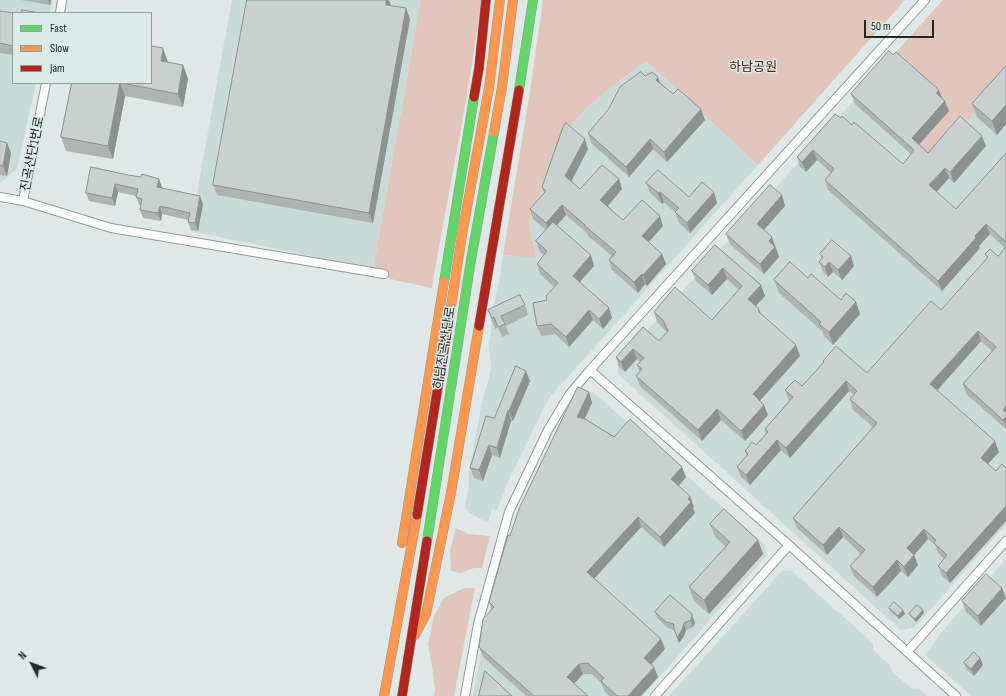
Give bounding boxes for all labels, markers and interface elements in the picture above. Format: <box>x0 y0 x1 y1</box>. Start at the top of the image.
legend <box>12 12 152 84</box>
scale bar <box>866 12 936 38</box>
text: 50 m <box>871 19 891 34</box>
text: Fast <box>50 21 67 36</box>
text: Slow <box>50 41 69 56</box>
park label: 하남공원 <box>729 60 777 76</box>
text: Jam <box>50 61 65 76</box>
street label: 진곡산단1번로 <box>18 115 48 193</box>
street label: 하남진곡산단로 <box>431 305 459 391</box>
north arrow <box>12 644 52 684</box>
text: N <box>16 649 30 662</box>

